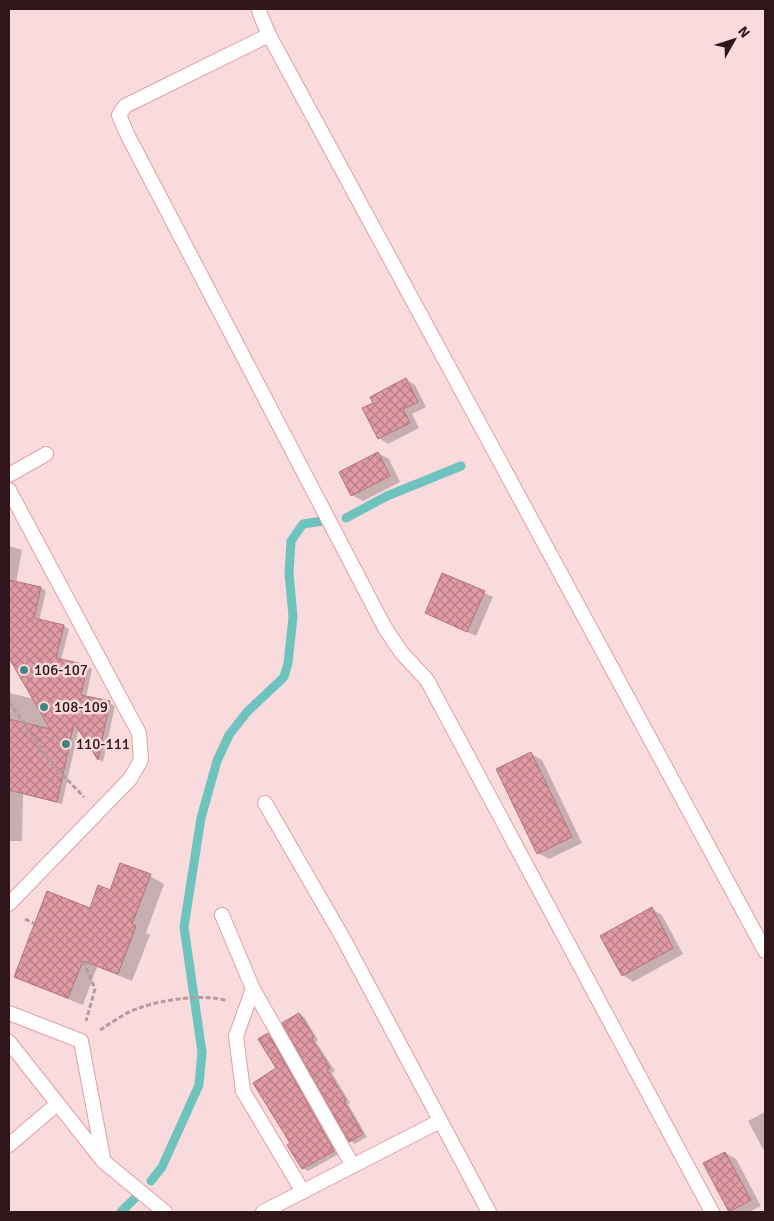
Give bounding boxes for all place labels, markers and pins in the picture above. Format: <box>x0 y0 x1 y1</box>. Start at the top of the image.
place label: 106-107 <box>34 661 88 679</box>
marker: 106-107 <box>18 664 30 676</box>
place label: 108-109 <box>54 698 108 716</box>
marker: 108-109 <box>38 701 50 713</box>
place label: 110-111 <box>76 735 130 753</box>
marker: 110-111 <box>60 738 72 750</box>

